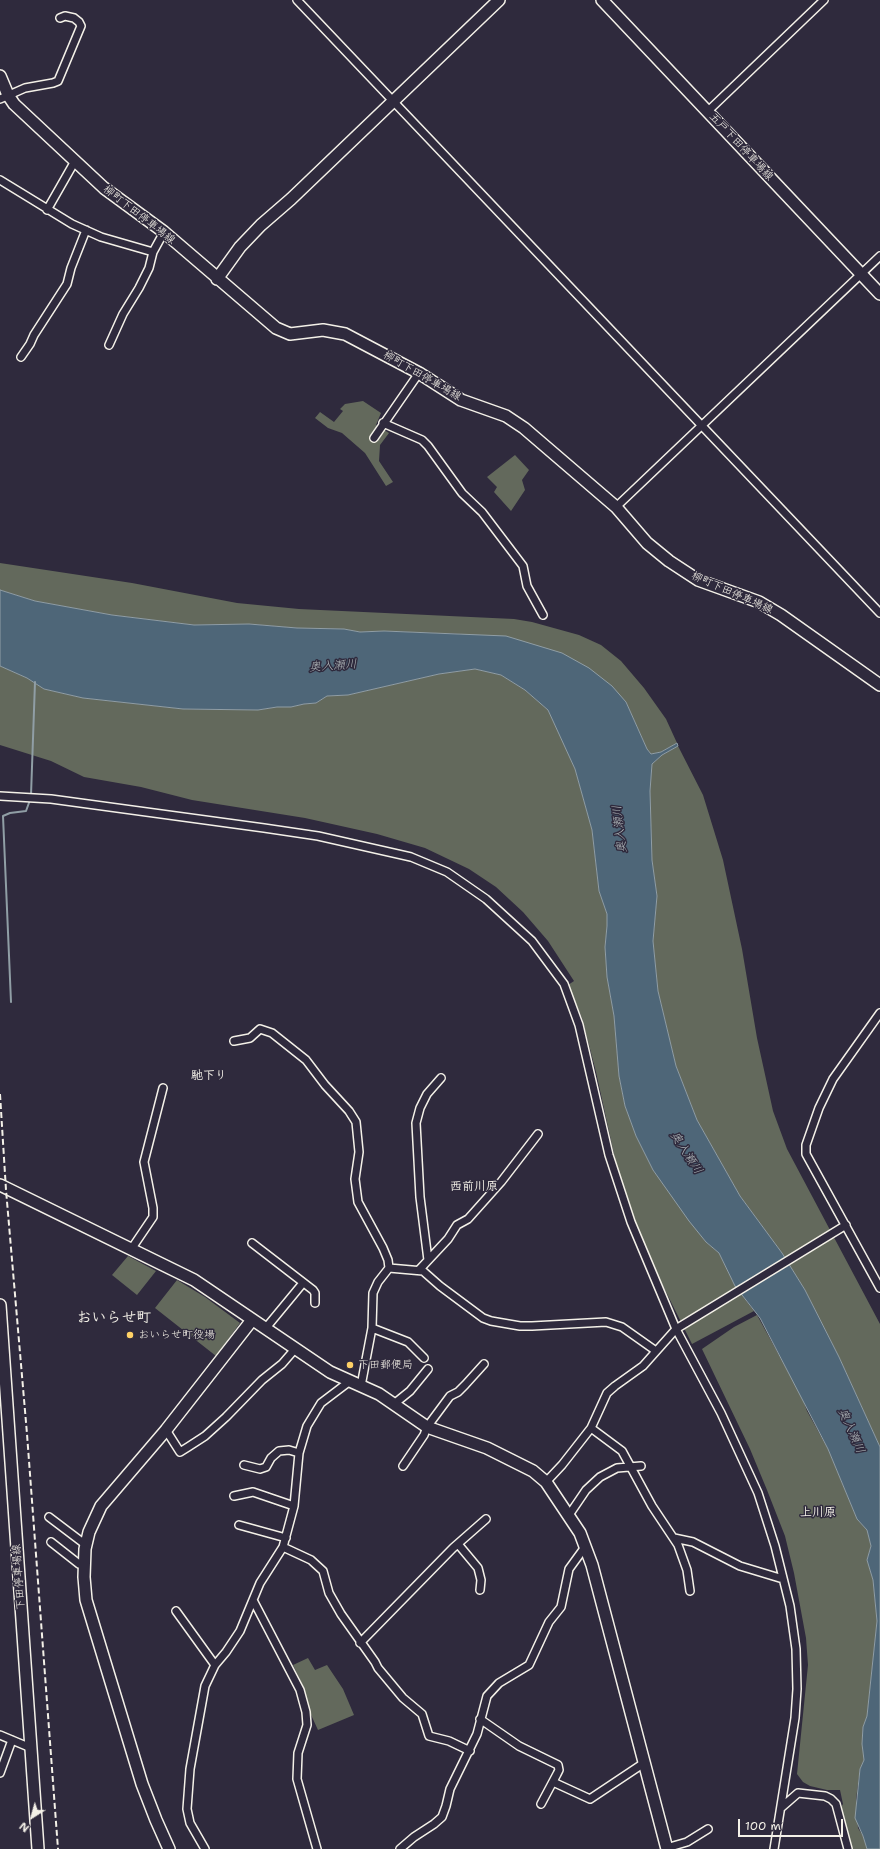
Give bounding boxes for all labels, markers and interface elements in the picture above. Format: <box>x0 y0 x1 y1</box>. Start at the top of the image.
street label: 五戸下田停車場線 <box>706 110 776 184</box>
street label: 柳町下田停車場線 <box>100 183 178 247</box>
street label: 柳町下田停車場線 <box>381 348 463 404</box>
street label: 柳町下田停車場線 <box>689 569 775 617</box>
water label: 奥入瀬川 <box>309 657 357 675</box>
water label: 奥入瀬川 <box>610 804 630 854</box>
district label: 馳下り <box>191 1069 227 1083</box>
water label: 奥入瀬川 <box>667 1129 705 1177</box>
district label: 西前川原 <box>450 1180 498 1194</box>
district label: おいらせ町 <box>77 1309 151 1327</box>
place label: おいらせ町役場 <box>138 1328 215 1342</box>
marker: おいらせ町役場 <box>125 1330 135 1340</box>
place label: 下田郵便局 <box>358 1358 413 1372</box>
marker: 下田郵便局 <box>345 1360 355 1370</box>
water label: 奥入瀬川 <box>835 1406 867 1456</box>
district label: 上川原 <box>800 1506 836 1520</box>
street label: 下田停車場線 <box>10 1544 28 1610</box>
north arrow <box>12 1797 52 1837</box>
scale bar <box>740 1811 845 1837</box>
text: N <box>16 1818 32 1836</box>
text: 100 m <box>745 1818 781 1834</box>

